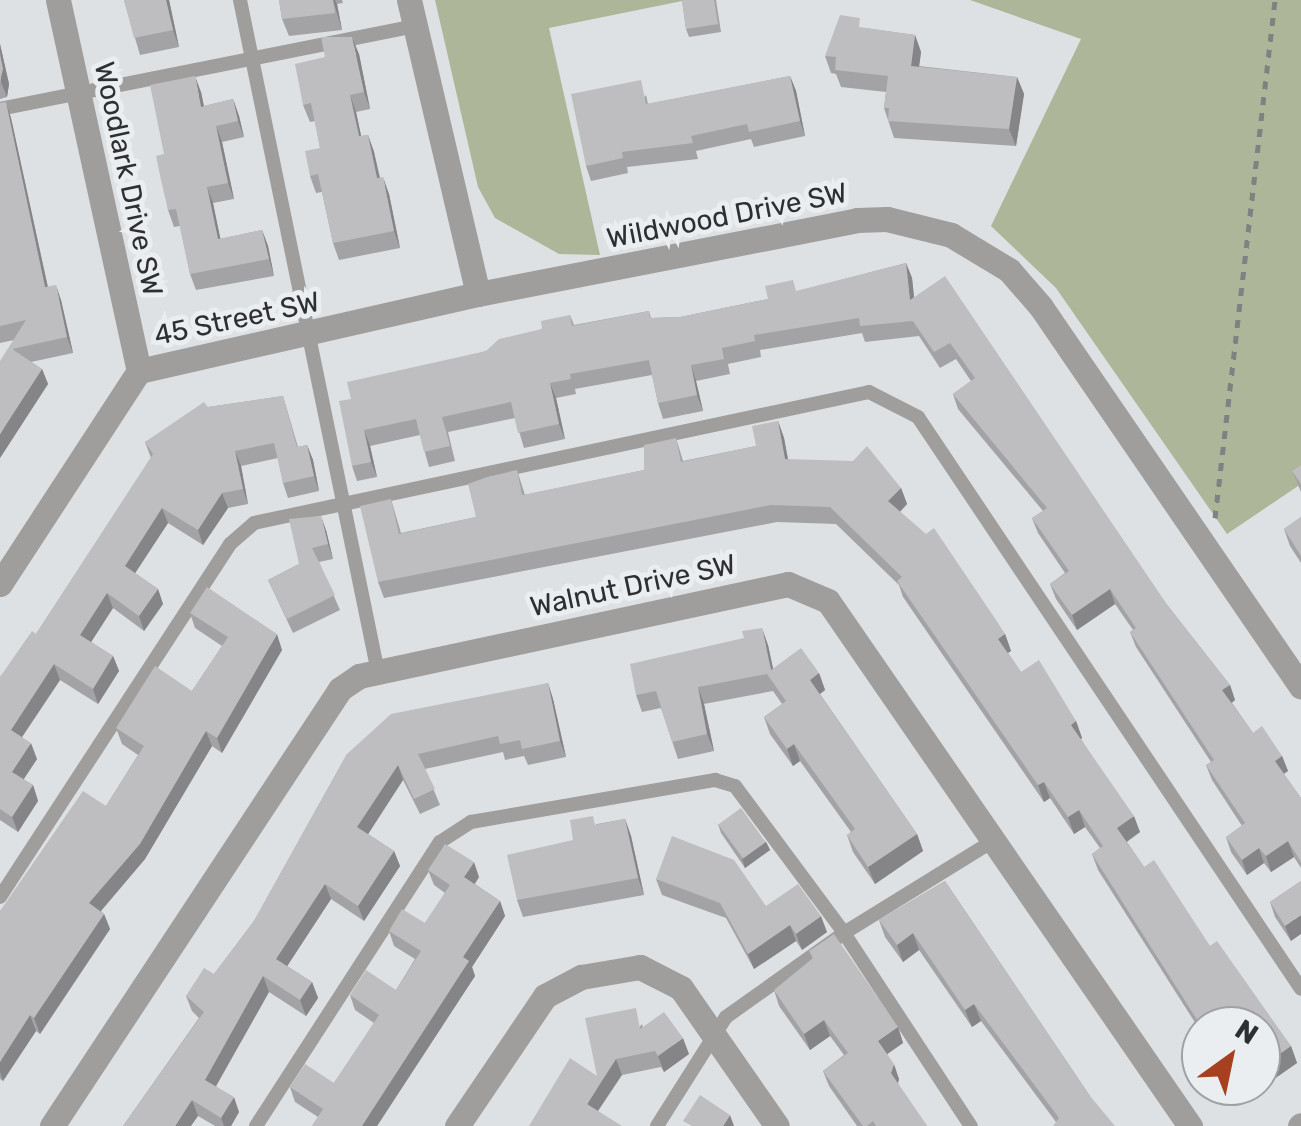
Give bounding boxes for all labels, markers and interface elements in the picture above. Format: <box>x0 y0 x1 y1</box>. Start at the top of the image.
street label: Woodlark Drive SW <box>87 59 169 299</box>
street label: Wildwood Drive SW <box>604 176 850 256</box>
street label: 45 Street SW <box>151 285 323 353</box>
street label: Walnut Drive SW <box>527 548 739 624</box>
north arrow <box>1181 1006 1281 1106</box>
text: N <box>1229 1013 1264 1051</box>

